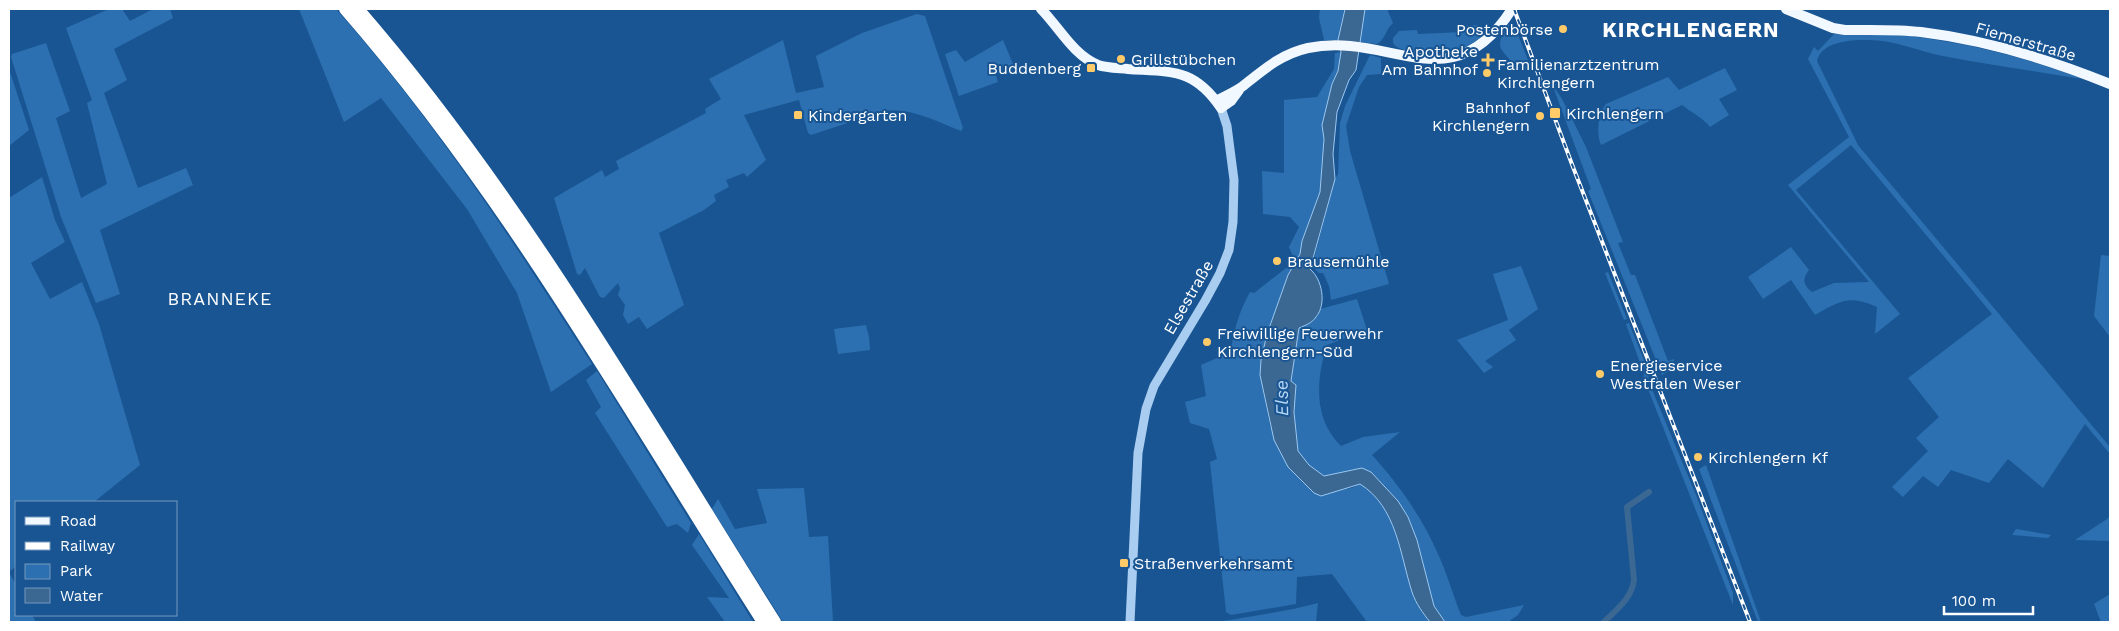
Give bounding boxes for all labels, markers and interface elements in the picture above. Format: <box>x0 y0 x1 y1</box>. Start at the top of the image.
district label: KIRCHLENGERN <box>1602 17 1780 42</box>
street label: Fiemerstraße <box>1973 18 2078 65</box>
place label: Postenbörse <box>1456 20 1553 39</box>
marker: Postenbörse <box>1557 23 1569 35</box>
place label: Apotheke Am Bahnhof <box>1382 42 1479 79</box>
place label: Grillstübchen <box>1131 50 1236 69</box>
marker: Grillstübchen <box>1115 53 1127 65</box>
marker: Apotheke Am Bahnhof <box>1482 54 1494 66</box>
place label: Familienarztzentrum Kirchlengern <box>1497 55 1659 92</box>
place label: Buddenberg <box>988 59 1081 78</box>
marker: Buddenberg <box>1085 62 1097 74</box>
marker: Familienarztzentrum Kirchlengern <box>1481 67 1493 79</box>
place label: Bahnhof Kirchlengern <box>1432 98 1531 135</box>
place label: Kirchlengern <box>1566 104 1664 123</box>
place label: Kindergarten <box>808 106 908 125</box>
marker: Kirchlengern <box>1548 106 1562 120</box>
marker: Kindergarten <box>792 109 804 121</box>
marker: Bahnhof Kirchlengern <box>1534 110 1546 122</box>
place label: Brausemühle <box>1287 252 1390 271</box>
marker: Brausemühle <box>1271 255 1283 267</box>
street label: Elsestraße <box>1160 257 1217 338</box>
district label: BRANNEKE <box>168 288 272 309</box>
place label: Freiwillige Feuerwehr Kirchlengern-Süd <box>1217 324 1384 361</box>
marker: Freiwillige Feuerwehr Kirchlengern-Süd <box>1201 336 1213 348</box>
place label: Energieservice Westfalen Weser <box>1610 356 1742 393</box>
marker: Energieservice Westfalen Weser <box>1594 368 1606 380</box>
water label: Else <box>1271 380 1292 416</box>
place label: Kirchlengern Kf <box>1708 448 1829 467</box>
marker: Kirchlengern Kf <box>1692 451 1704 463</box>
legend <box>15 501 178 616</box>
text: Road <box>60 512 97 530</box>
text: Railway <box>60 537 115 555</box>
place label: Straßenverkehrsamt <box>1134 554 1293 573</box>
marker: Straßenverkehrsamt <box>1118 557 1130 569</box>
text: Park <box>60 562 93 580</box>
scale bar <box>1944 584 2033 616</box>
text: Water <box>60 587 103 605</box>
text: 100 m <box>1952 592 1996 610</box>

